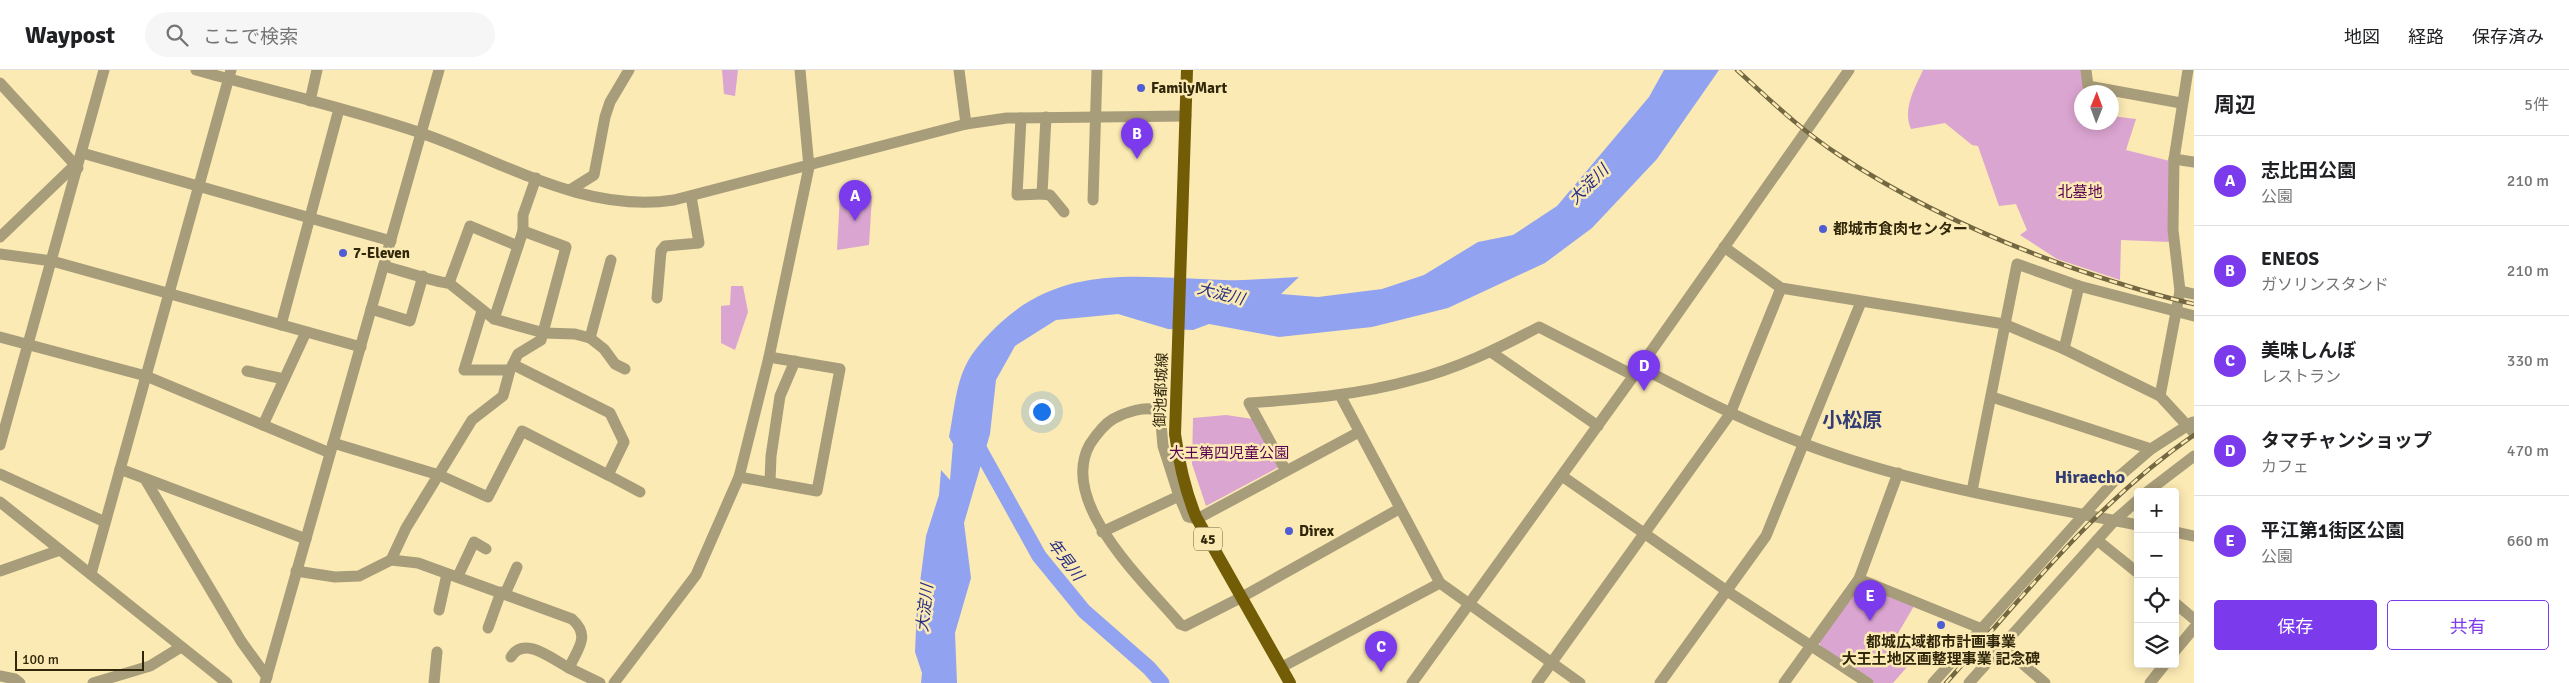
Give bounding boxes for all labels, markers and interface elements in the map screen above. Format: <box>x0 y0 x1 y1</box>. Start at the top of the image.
search box <box>145 12 495 57</box>
text: Waypost <box>25 20 115 50</box>
icon: search <box>163 21 191 49</box>
text: ここで検索 <box>203 25 298 49</box>
text: 地図 <box>2344 26 2380 48</box>
text: 経路 <box>2408 26 2444 48</box>
text: 保存済み <box>2472 26 2544 48</box>
place label: FamilyMart <box>1151 79 1227 97</box>
marker: FamilyMart <box>1135 82 1147 94</box>
north arrow <box>2074 85 2119 130</box>
text: 周辺 <box>2214 92 2256 118</box>
text: 5件 <box>2524 95 2549 115</box>
pin: B <box>1121 118 1153 159</box>
water label: 大淀川 <box>1565 159 1614 209</box>
text: 志比田公園 <box>2261 159 2356 183</box>
text: A <box>2225 171 2235 191</box>
text: 210 m <box>2507 171 2549 191</box>
pin: A <box>839 180 871 221</box>
park label: 北墓地 <box>2057 183 2103 201</box>
text: 公園 <box>2261 187 2293 207</box>
place label: 都城市食肉センター <box>1833 220 1968 238</box>
marker: 都城市食肉センター <box>1817 223 1829 235</box>
place label: 7-Eleven <box>353 244 410 262</box>
marker: 7-Eleven <box>337 247 349 259</box>
text: ENEOS <box>2261 247 2319 271</box>
text: B <box>2225 261 2235 281</box>
text: 210 m <box>2507 261 2549 281</box>
text: ガソリンスタンド <box>2261 275 2389 295</box>
water label: 大淀川 <box>1195 278 1248 310</box>
text: 美味しんぼ <box>2261 339 2356 363</box>
pin: D <box>1628 350 1660 391</box>
text: C <box>2225 351 2235 371</box>
text: 330 m <box>2507 351 2549 371</box>
street label: 御池都城線 <box>1151 352 1171 428</box>
text: レストラン <box>2261 367 2341 387</box>
your location <box>1029 399 1055 425</box>
district label: 小松原 <box>1822 408 1882 433</box>
text: タマチャンショップ <box>2261 429 2432 453</box>
text: D <box>2225 441 2235 461</box>
text: 470 m <box>2507 441 2549 461</box>
park label: 大王第四児童公園 <box>1169 444 1289 462</box>
text: カフェ <box>2261 457 2309 477</box>
district label: Hiraecho <box>2055 466 2125 488</box>
map controls <box>2134 488 2179 668</box>
button: + <box>2134 488 2179 533</box>
text: 平江第1街区公園 <box>2261 519 2404 543</box>
place label: Direx <box>1299 522 1335 540</box>
marker: Direx <box>1283 525 1295 537</box>
road number: 45 <box>1194 528 1222 550</box>
text: E <box>2225 531 2235 551</box>
text: 660 m <box>2507 531 2549 551</box>
button: − <box>2134 533 2179 578</box>
water label: 年見川 <box>1043 534 1089 586</box>
text: 公園 <box>2261 547 2293 567</box>
button: locate <box>2134 578 2179 623</box>
pin: E <box>1854 580 1886 621</box>
water label: 大淀川 <box>913 581 938 633</box>
button: 保存 <box>2214 600 2377 650</box>
button: 共有 <box>2387 600 2549 650</box>
marker: 都城広域都市計画事業 大王土地区画整理事業 記念碑 <box>1935 619 1947 631</box>
button: layers <box>2134 623 2179 668</box>
pin: C <box>1365 631 1397 672</box>
place label: 都城広域都市計画事業 大王土地区画整理事業 記念碑 <box>1842 633 2040 668</box>
scale bar <box>15 648 144 671</box>
text: 100 m <box>22 651 59 668</box>

